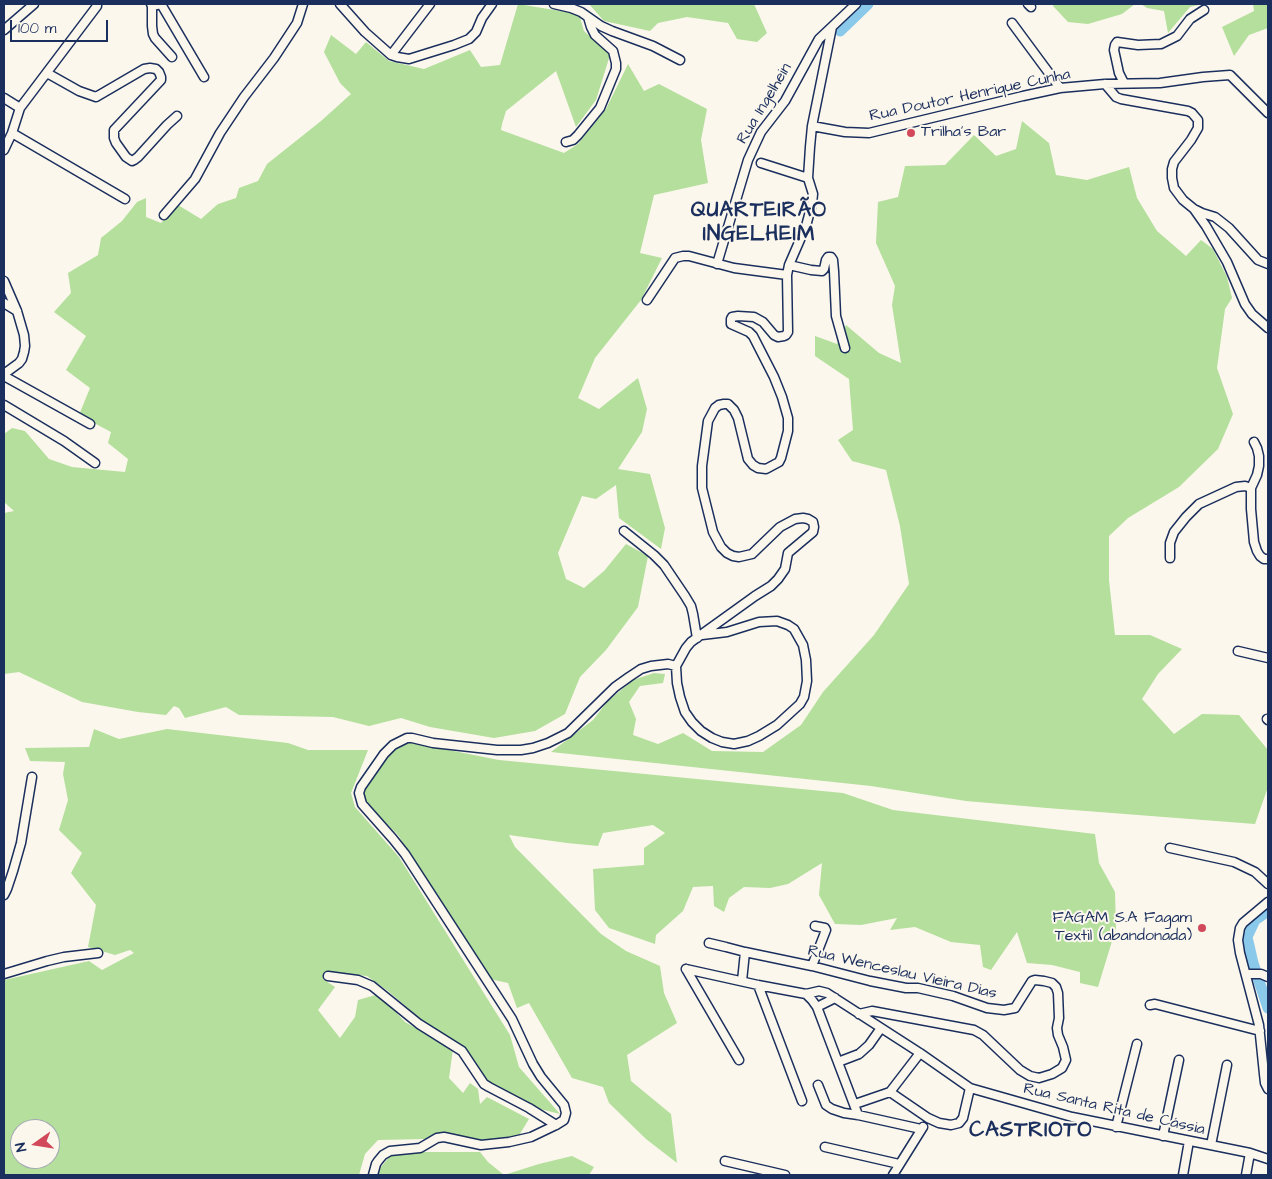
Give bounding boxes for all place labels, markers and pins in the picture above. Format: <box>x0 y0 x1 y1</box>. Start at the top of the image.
place label: Trilha's Bar <box>921 123 1006 143</box>
marker: Trilha's Bar <box>905 127 917 139</box>
place label: FAGAM S.A Fagam Textil (abandonada) <box>1052 909 1192 947</box>
marker: FAGAM S.A Fagam Textil (abandonada) <box>1196 922 1208 934</box>

